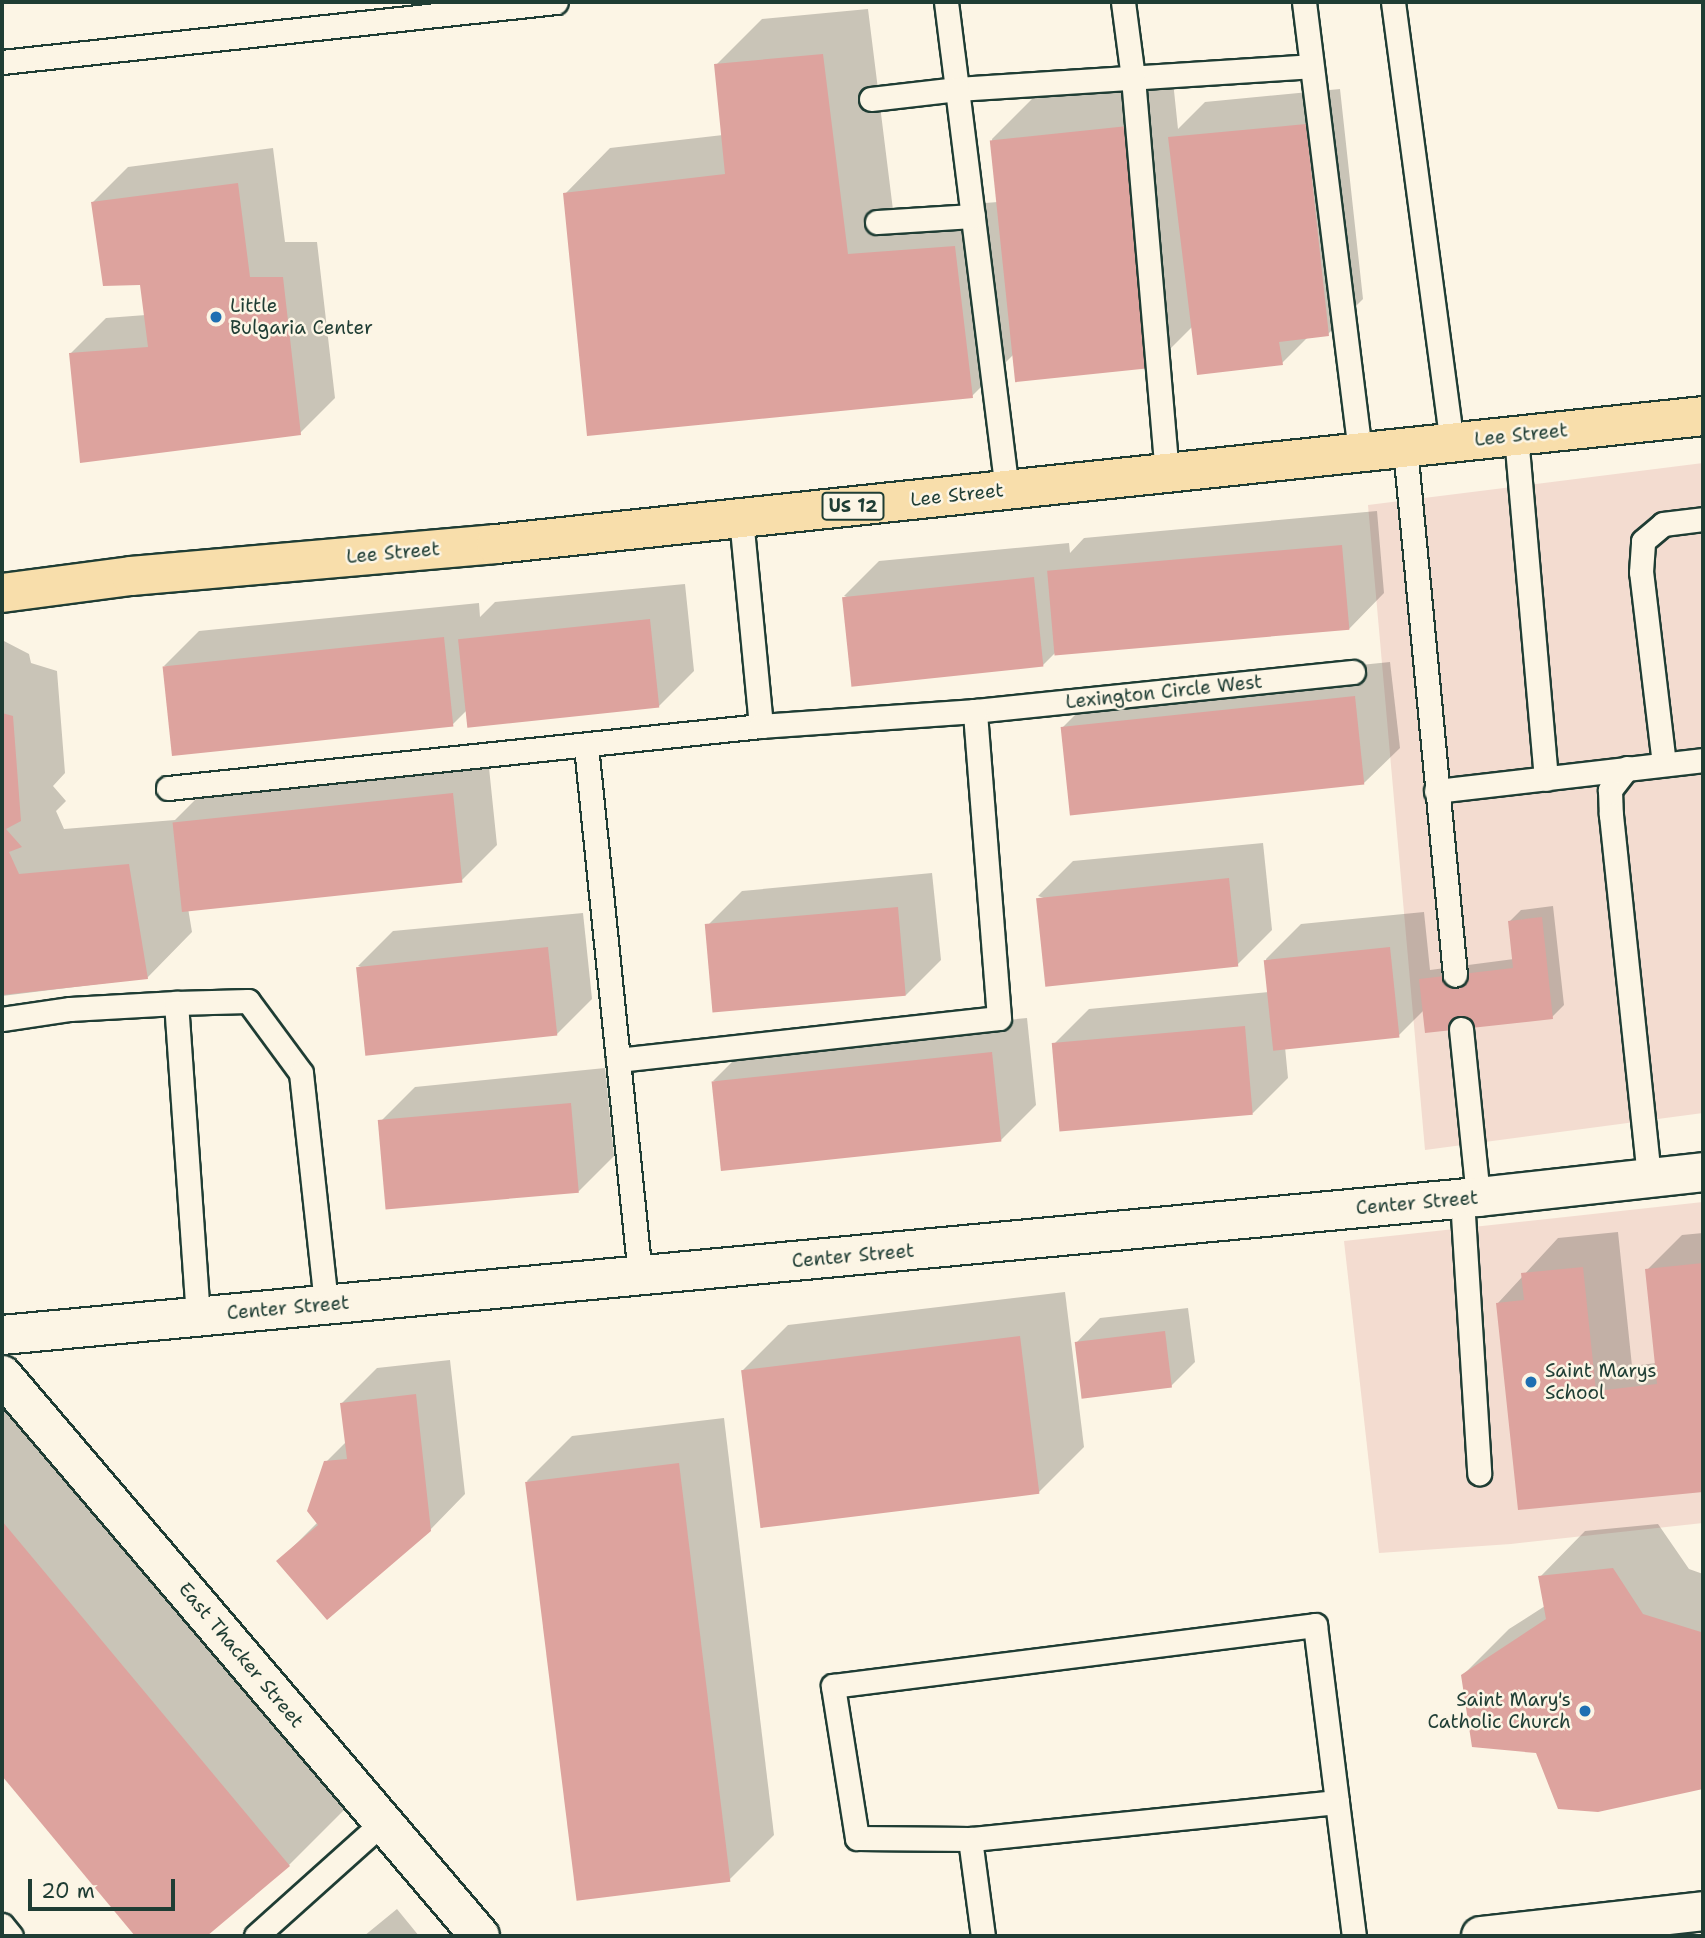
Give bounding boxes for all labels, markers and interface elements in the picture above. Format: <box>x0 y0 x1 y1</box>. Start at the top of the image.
place label: Little Bulgaria Center <box>230 295 373 339</box>
marker: Little Bulgaria Center <box>208 309 224 325</box>
street label: Lee Street <box>1473 419 1569 451</box>
street label: Lee Street <box>909 479 1005 511</box>
road number: US 12 <box>820 492 886 520</box>
street label: Lee Street <box>345 538 441 568</box>
street label: Lexington Circle West <box>1064 670 1264 714</box>
street label: Center Street <box>1355 1186 1479 1220</box>
street label: Center Street <box>791 1239 915 1273</box>
street label: Center Street <box>226 1291 350 1325</box>
place label: Saint Marys School <box>1545 1360 1657 1404</box>
marker: Saint Marys School <box>1523 1374 1539 1390</box>
street label: East Thacker Street <box>174 1578 308 1732</box>
place label: Saint Mary's Catholic Church <box>1427 1689 1571 1733</box>
marker: Saint Mary's Catholic Church <box>1577 1703 1593 1719</box>
scale bar <box>32 1864 178 1908</box>
text: 20 m <box>41 1877 95 1905</box>

